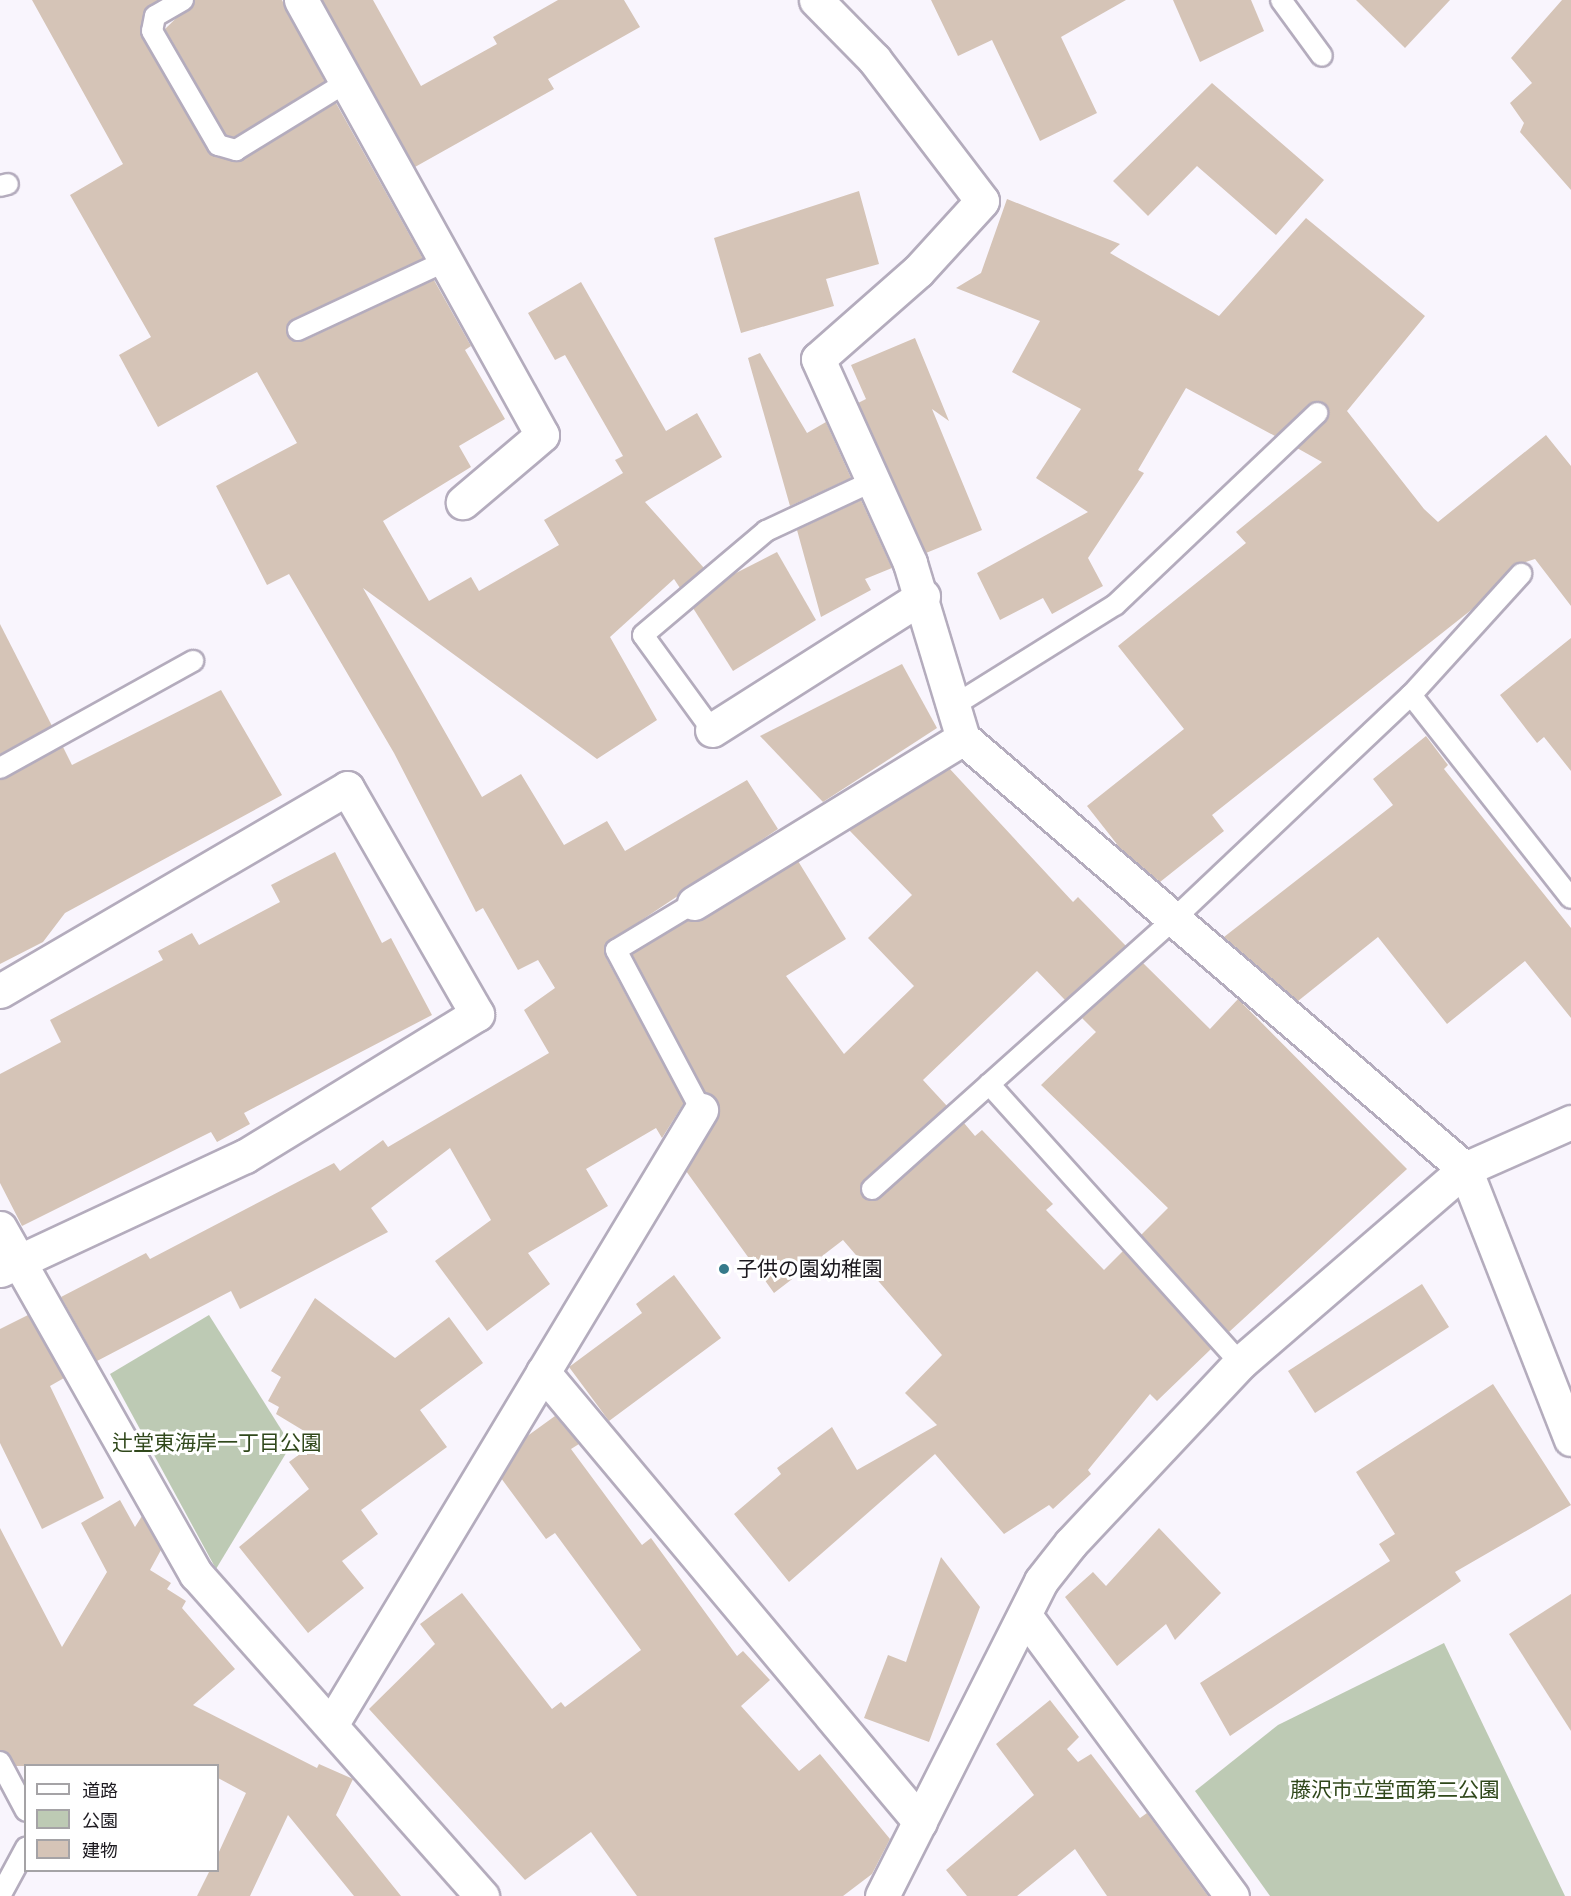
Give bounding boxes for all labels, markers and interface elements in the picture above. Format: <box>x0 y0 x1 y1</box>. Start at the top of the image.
place label: 子供の園幼稚園 <box>736 1256 883 1282</box>
marker: 子供の園幼稚園 <box>717 1262 731 1276</box>
park label: 辻堂東海岸一丁目公園 <box>112 1430 322 1456</box>
legend <box>24 1764 219 1872</box>
park label: 藤沢市立堂面第二公園 <box>1290 1777 1500 1803</box>
text: 道路 <box>82 1779 118 1802</box>
text: 公園 <box>82 1809 118 1832</box>
text: 建物 <box>82 1839 118 1862</box>

